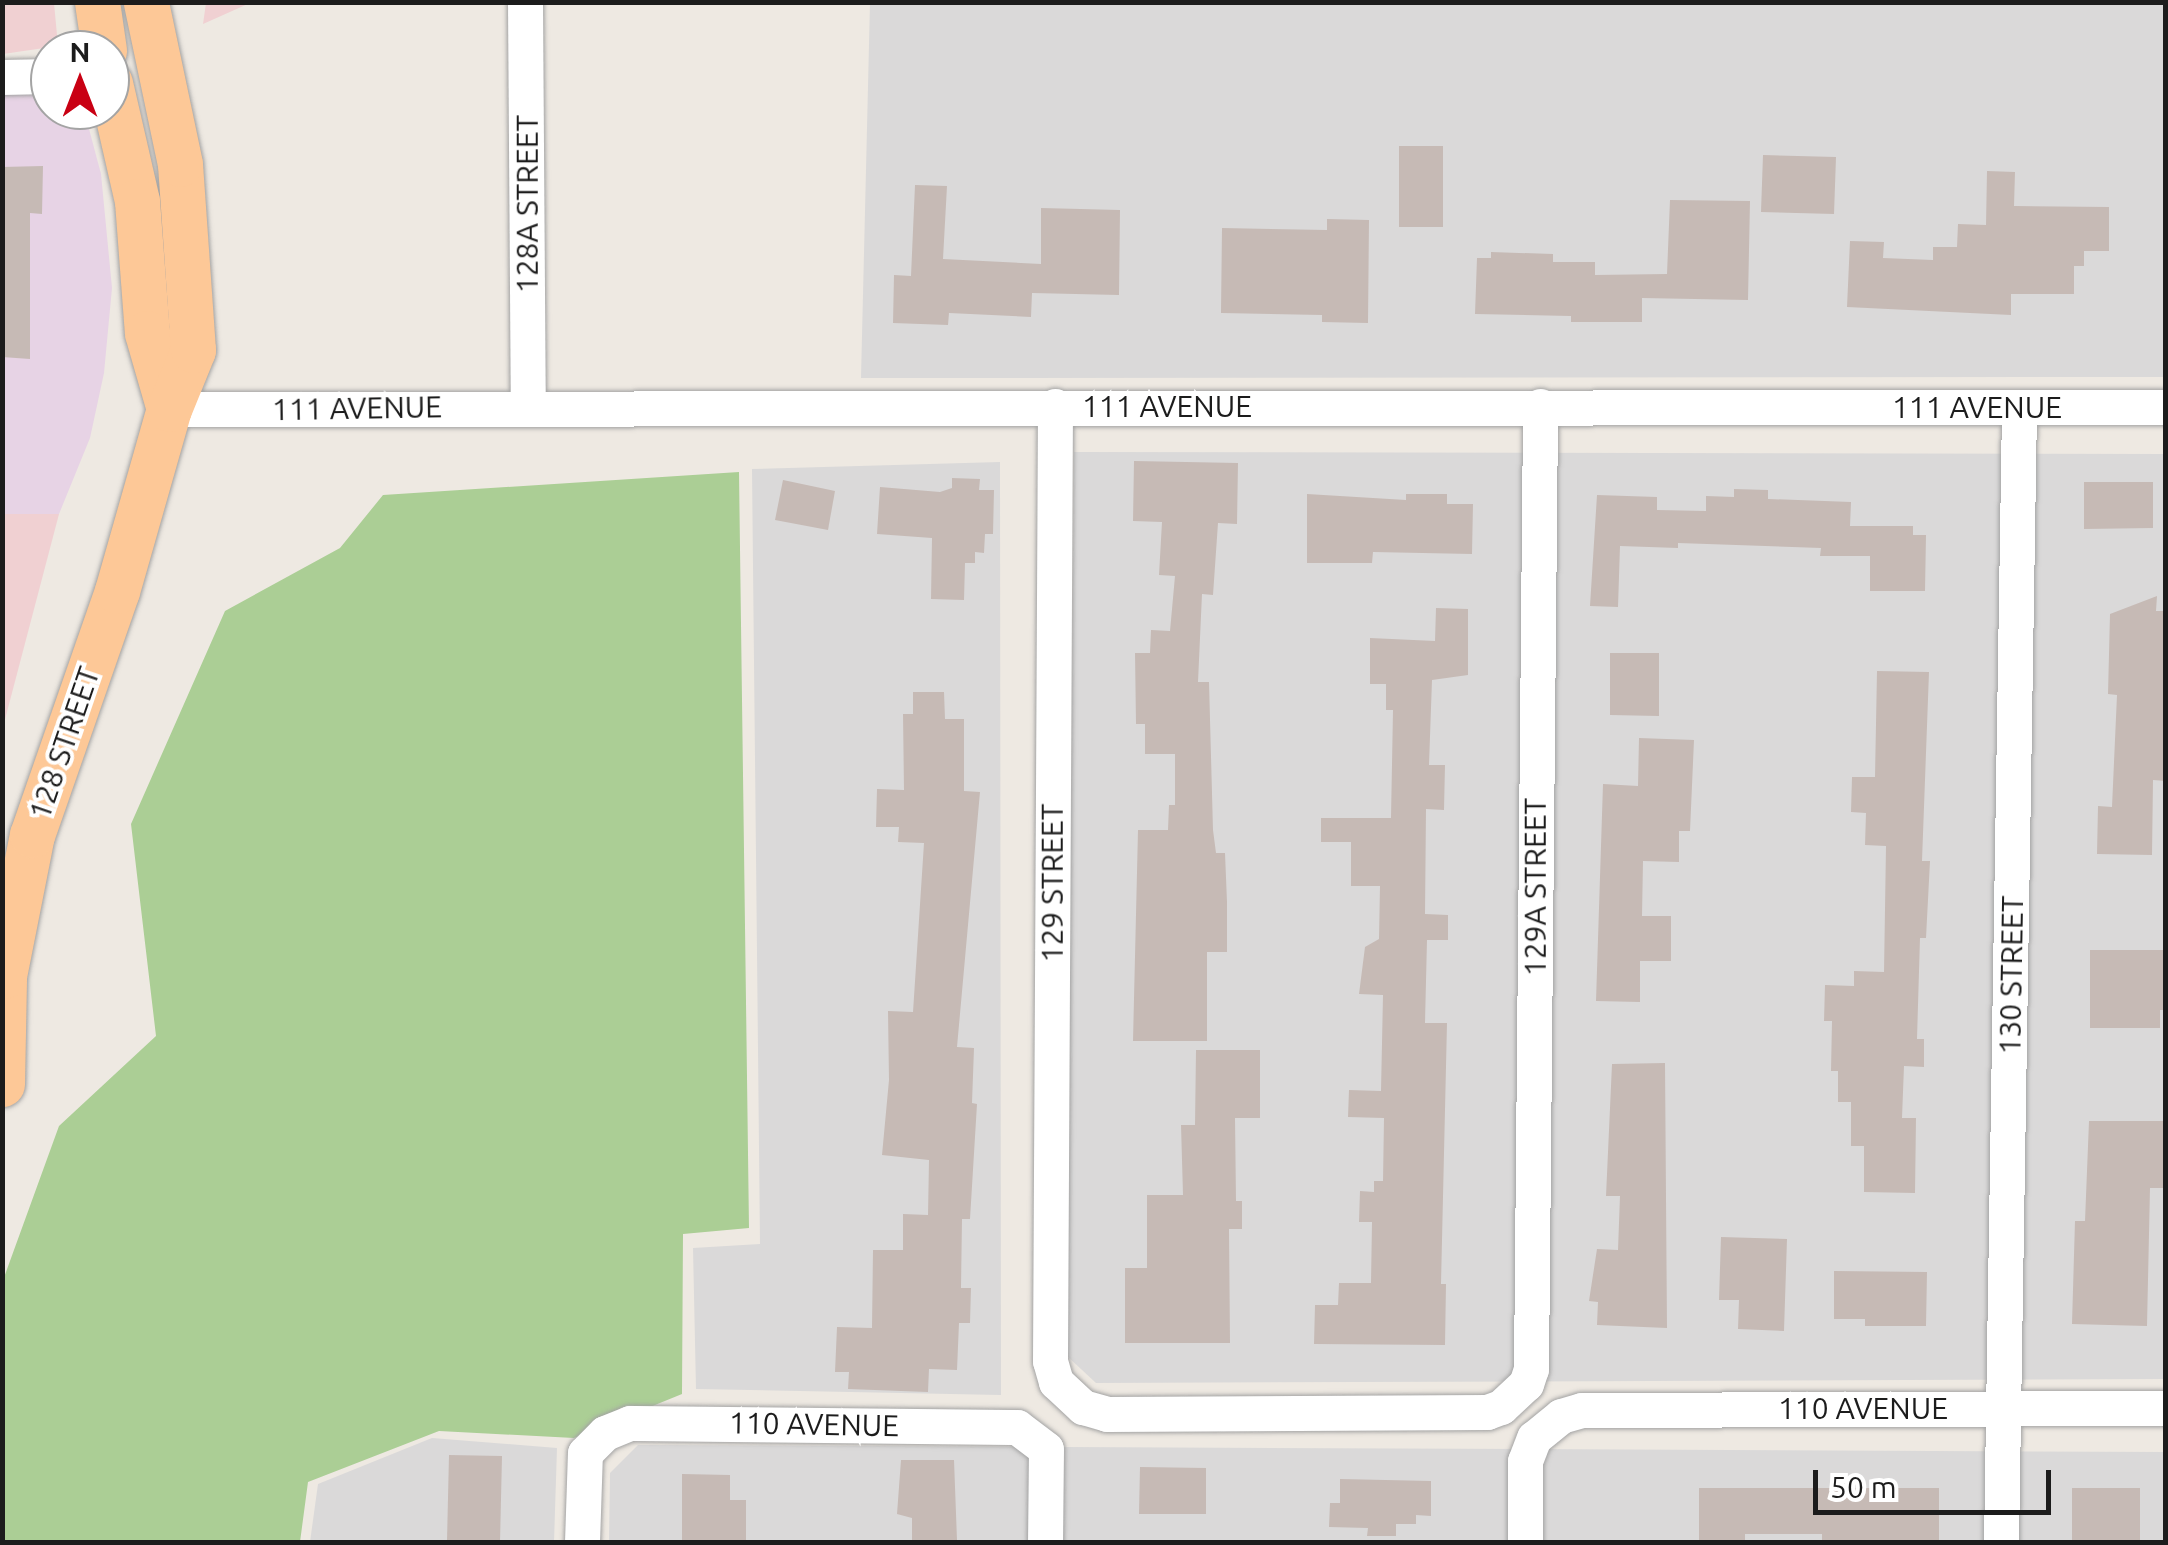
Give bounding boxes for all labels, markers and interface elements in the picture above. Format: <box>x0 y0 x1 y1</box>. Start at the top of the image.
north arrow <box>30 30 130 130</box>
text: N <box>70 36 90 67</box>
street label: 128A STREET <box>509 115 545 293</box>
street label: 111 AVENUE <box>1082 388 1252 424</box>
street label: 111 AVENUE <box>272 389 442 427</box>
street label: 111 AVENUE <box>1892 389 2062 425</box>
street label: 128 STREET <box>21 662 107 824</box>
street label: 129A STREET <box>1517 798 1553 976</box>
street label: 129 STREET <box>1034 803 1070 963</box>
street label: 130 STREET <box>1992 895 2030 1055</box>
street label: 110 AVENUE <box>1778 1390 1948 1426</box>
street label: 110 AVENUE <box>729 1405 899 1443</box>
scale bar <box>1818 1450 2056 1512</box>
text: 50 m <box>1830 1470 1897 1504</box>

